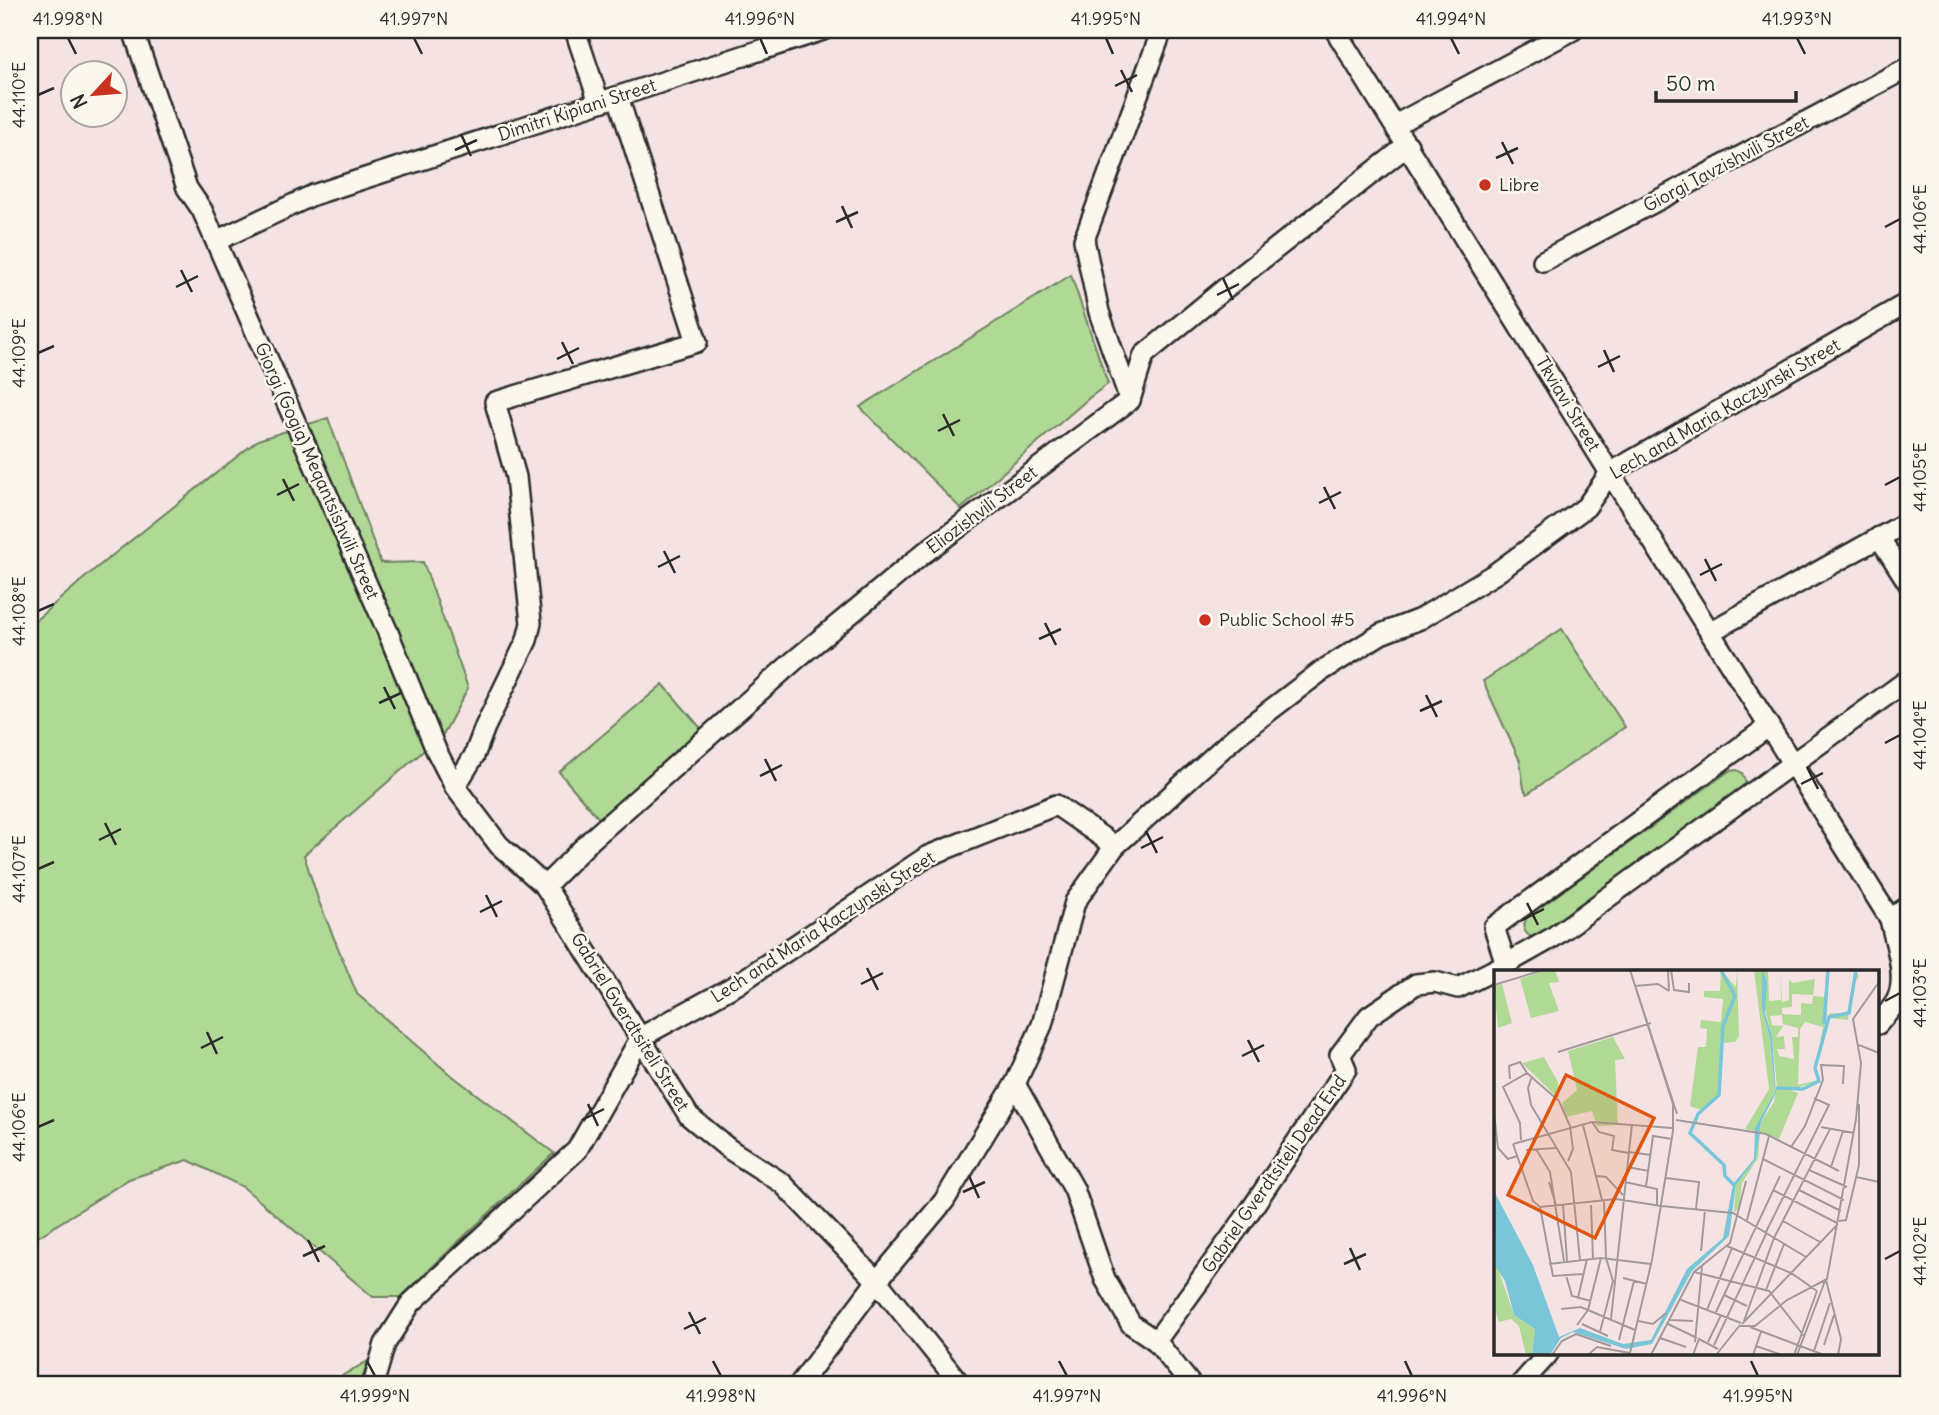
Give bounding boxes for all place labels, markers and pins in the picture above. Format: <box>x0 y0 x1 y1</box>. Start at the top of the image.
place label: Libre <box>1499 173 1539 196</box>
marker: Libre <box>1477 177 1493 193</box>
place label: Public School #5 <box>1219 608 1355 631</box>
marker: Public School #5 <box>1197 612 1213 628</box>

